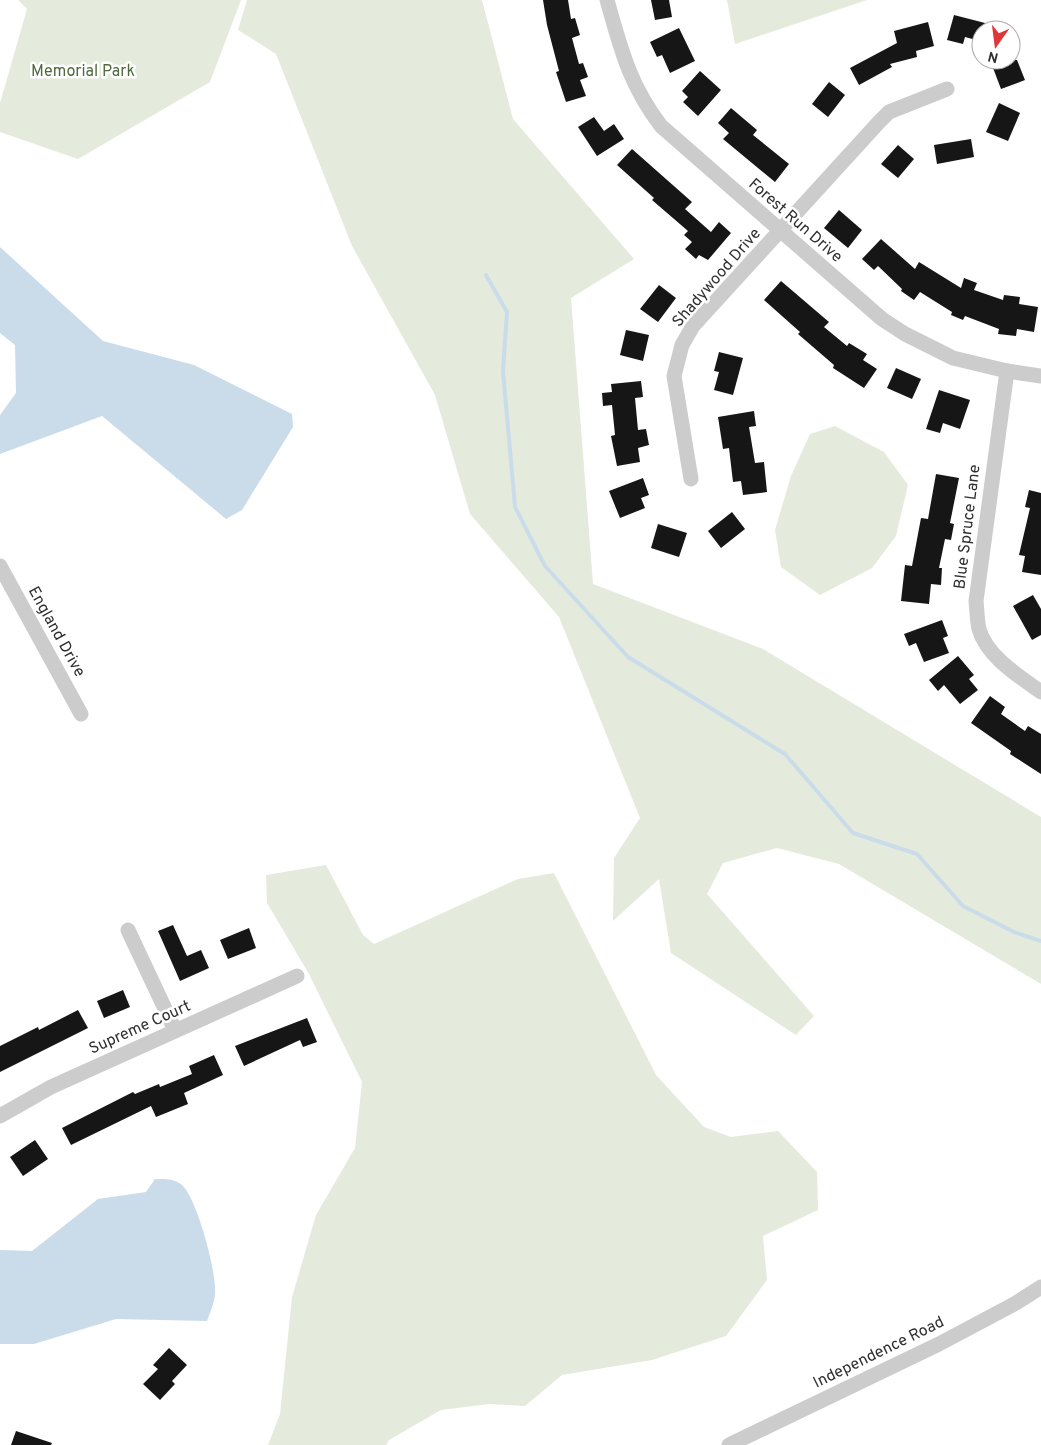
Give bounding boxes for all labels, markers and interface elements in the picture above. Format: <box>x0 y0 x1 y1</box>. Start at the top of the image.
north arrow <box>971 20 1021 70</box>
text: N <box>986 47 1000 66</box>
park label: Memorial Park <box>31 62 135 82</box>
street label: Forest Run Drive <box>744 175 846 267</box>
street label: Shadywood Drive <box>668 224 766 332</box>
street label: Blue Spruce Lane <box>950 464 986 590</box>
street label: England Drive <box>23 583 89 681</box>
street label: Supreme Court <box>86 997 194 1059</box>
street label: Independence Road <box>810 1313 948 1393</box>

